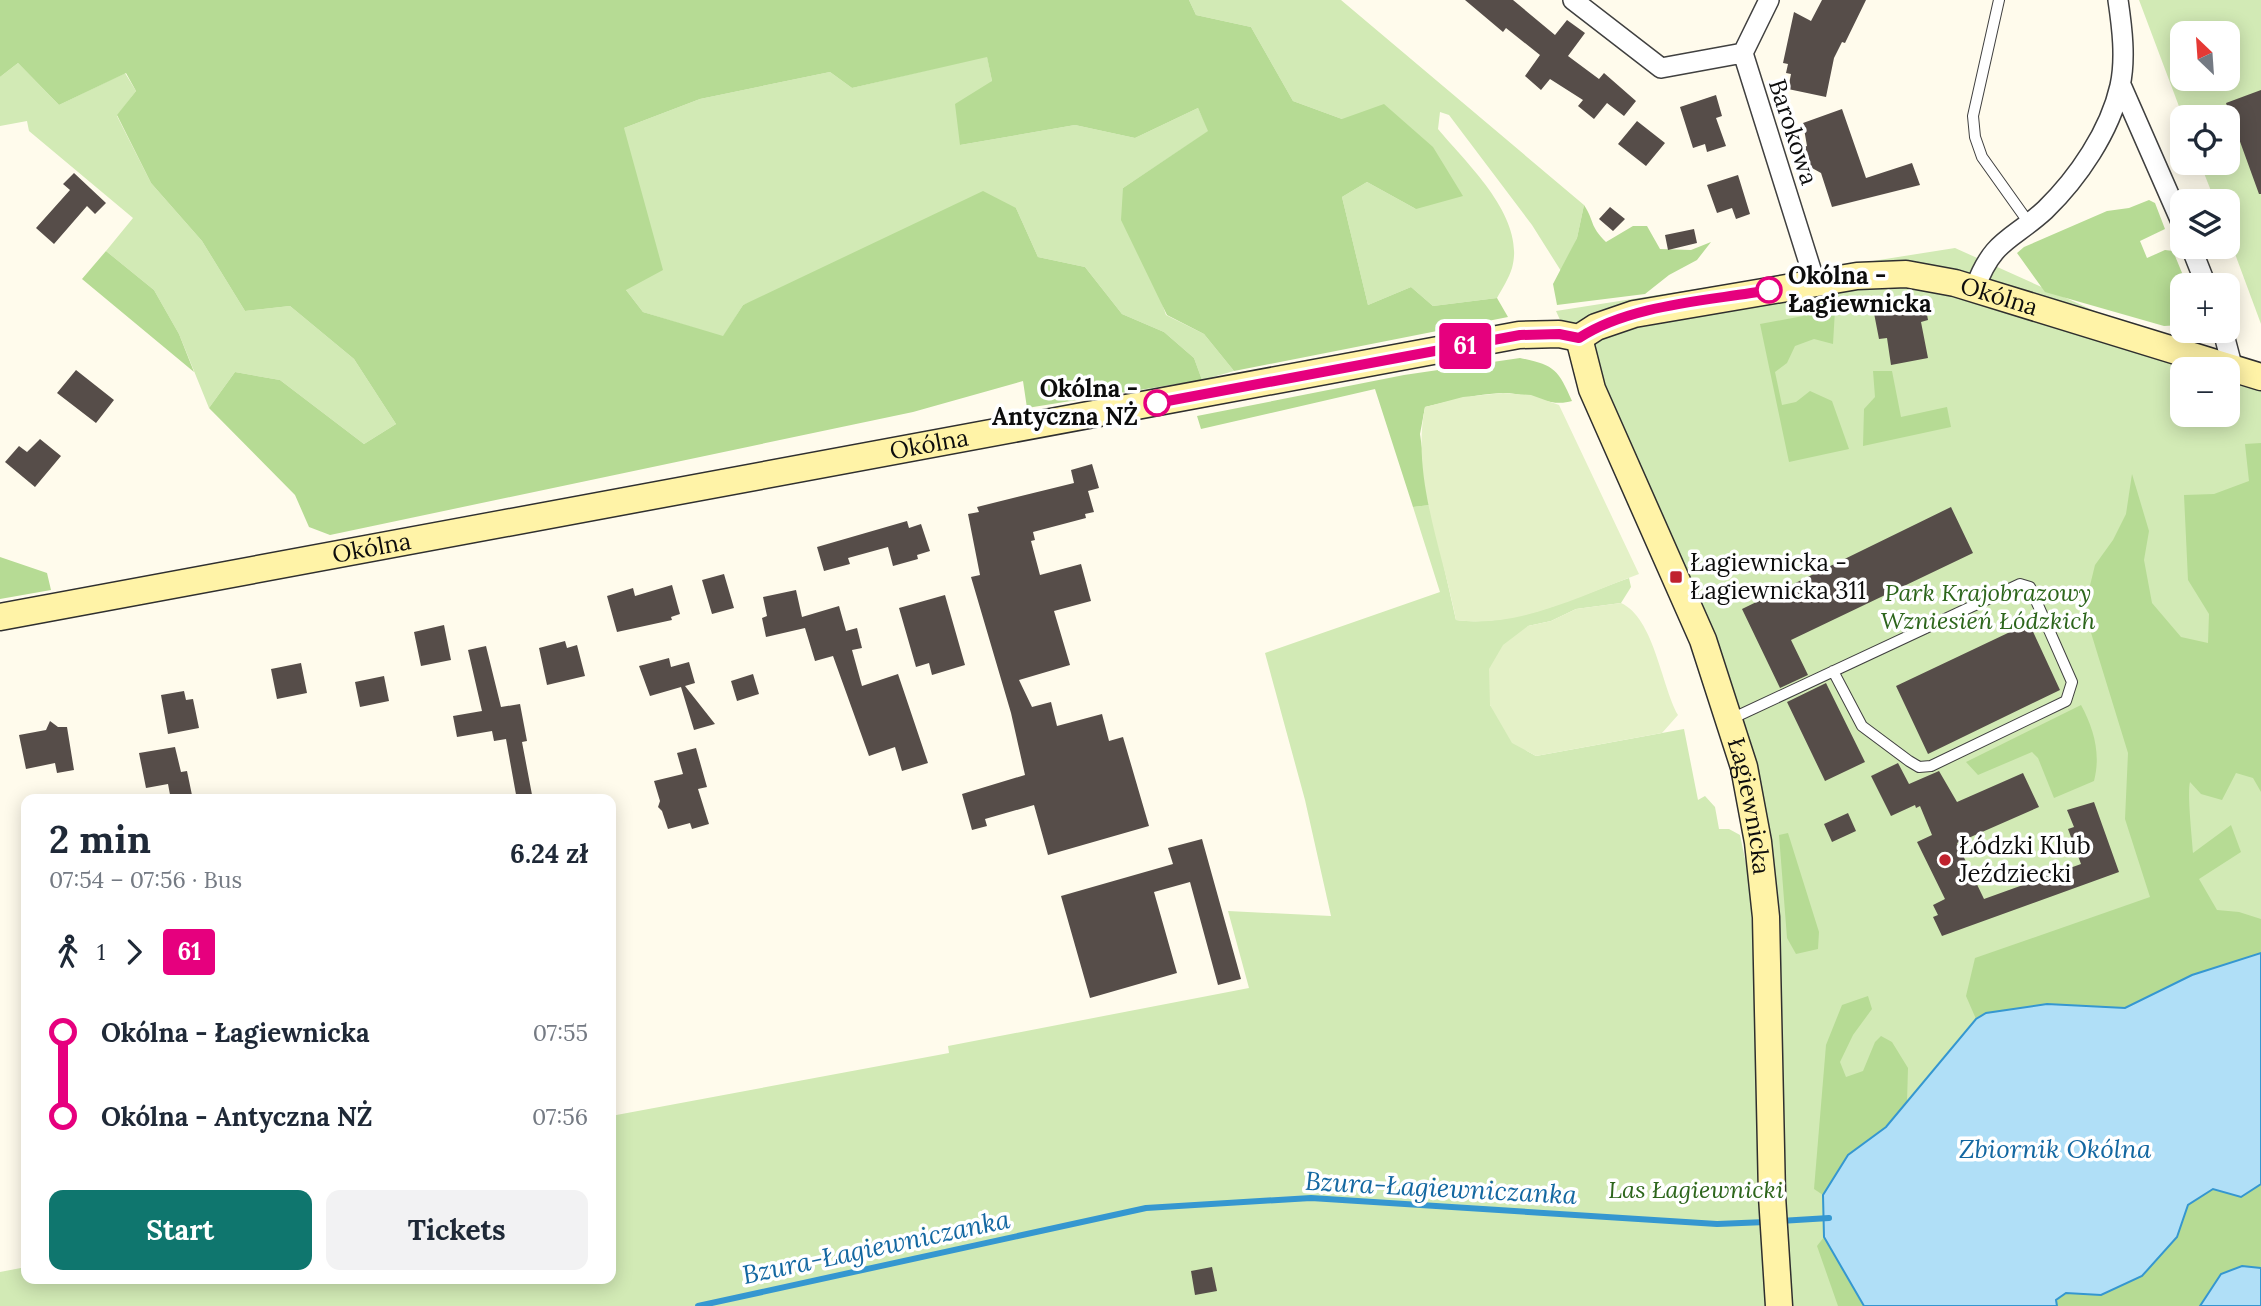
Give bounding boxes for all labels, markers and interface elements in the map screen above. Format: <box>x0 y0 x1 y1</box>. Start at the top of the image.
north arrow <box>2170 21 2240 91</box>
map controls <box>2170 21 2240 427</box>
street label: Barokowa <box>1762 75 1825 189</box>
button: locate <box>2170 105 2240 175</box>
button: layers <box>2170 189 2240 259</box>
place label: Okólna - Łagiewnicka <box>1788 260 1932 319</box>
street label: Okólna <box>1957 270 2042 323</box>
button: + <box>2170 273 2240 343</box>
marker: Okólna - Łagiewnicka <box>1756 277 1782 303</box>
line badge: 61 <box>1434 323 1496 369</box>
text: 61 <box>1453 330 1477 361</box>
button: − <box>2170 357 2240 427</box>
place label: Okólna - Antyczna NŻ <box>992 373 1138 432</box>
marker: Okólna - Antyczna NŻ <box>1144 390 1170 416</box>
street label: Okólna <box>887 422 971 466</box>
street label: Okólna <box>330 525 413 570</box>
place label: Łagiewnicka - Łagiewnicka 311 <box>1690 547 1866 606</box>
marker: Łagiewnicka - Łagiewnicka 311 <box>1668 569 1684 585</box>
park label: Park Krajobrazowy Wzniesień Łódzkich <box>1881 577 2096 636</box>
street label: Łagiewnicka <box>1721 734 1777 876</box>
text: 2 min <box>49 815 151 863</box>
place label: Łódzki Klub Jeździecki <box>1958 830 2091 889</box>
text: 6.24 zł <box>510 837 588 870</box>
marker: Łódzki Klub Jeździecki <box>1937 852 1953 868</box>
text: 07:54 – 07:56 · Bus <box>49 865 242 894</box>
icon: walk <box>49 933 87 971</box>
icon: forward <box>115 933 153 971</box>
text: 61 <box>177 936 201 967</box>
text: 1 <box>97 937 105 966</box>
text: Okólna - Łagiewnicka <box>101 1016 370 1049</box>
text: 07:55 <box>533 1018 588 1047</box>
text: Okólna - Antyczna NŻ <box>101 1100 373 1133</box>
text: 07:56 <box>532 1102 588 1131</box>
water label: Zbiornik Okólna <box>1959 1132 2152 1165</box>
water label: Bzura-Łagiewniczanka <box>1304 1164 1579 1211</box>
park label: Las Łagiewnicki <box>1608 1174 1784 1205</box>
button: Start <box>49 1190 312 1270</box>
button: Tickets <box>326 1190 588 1270</box>
water label: Bzura-Łagiewniczanka <box>739 1202 1013 1291</box>

